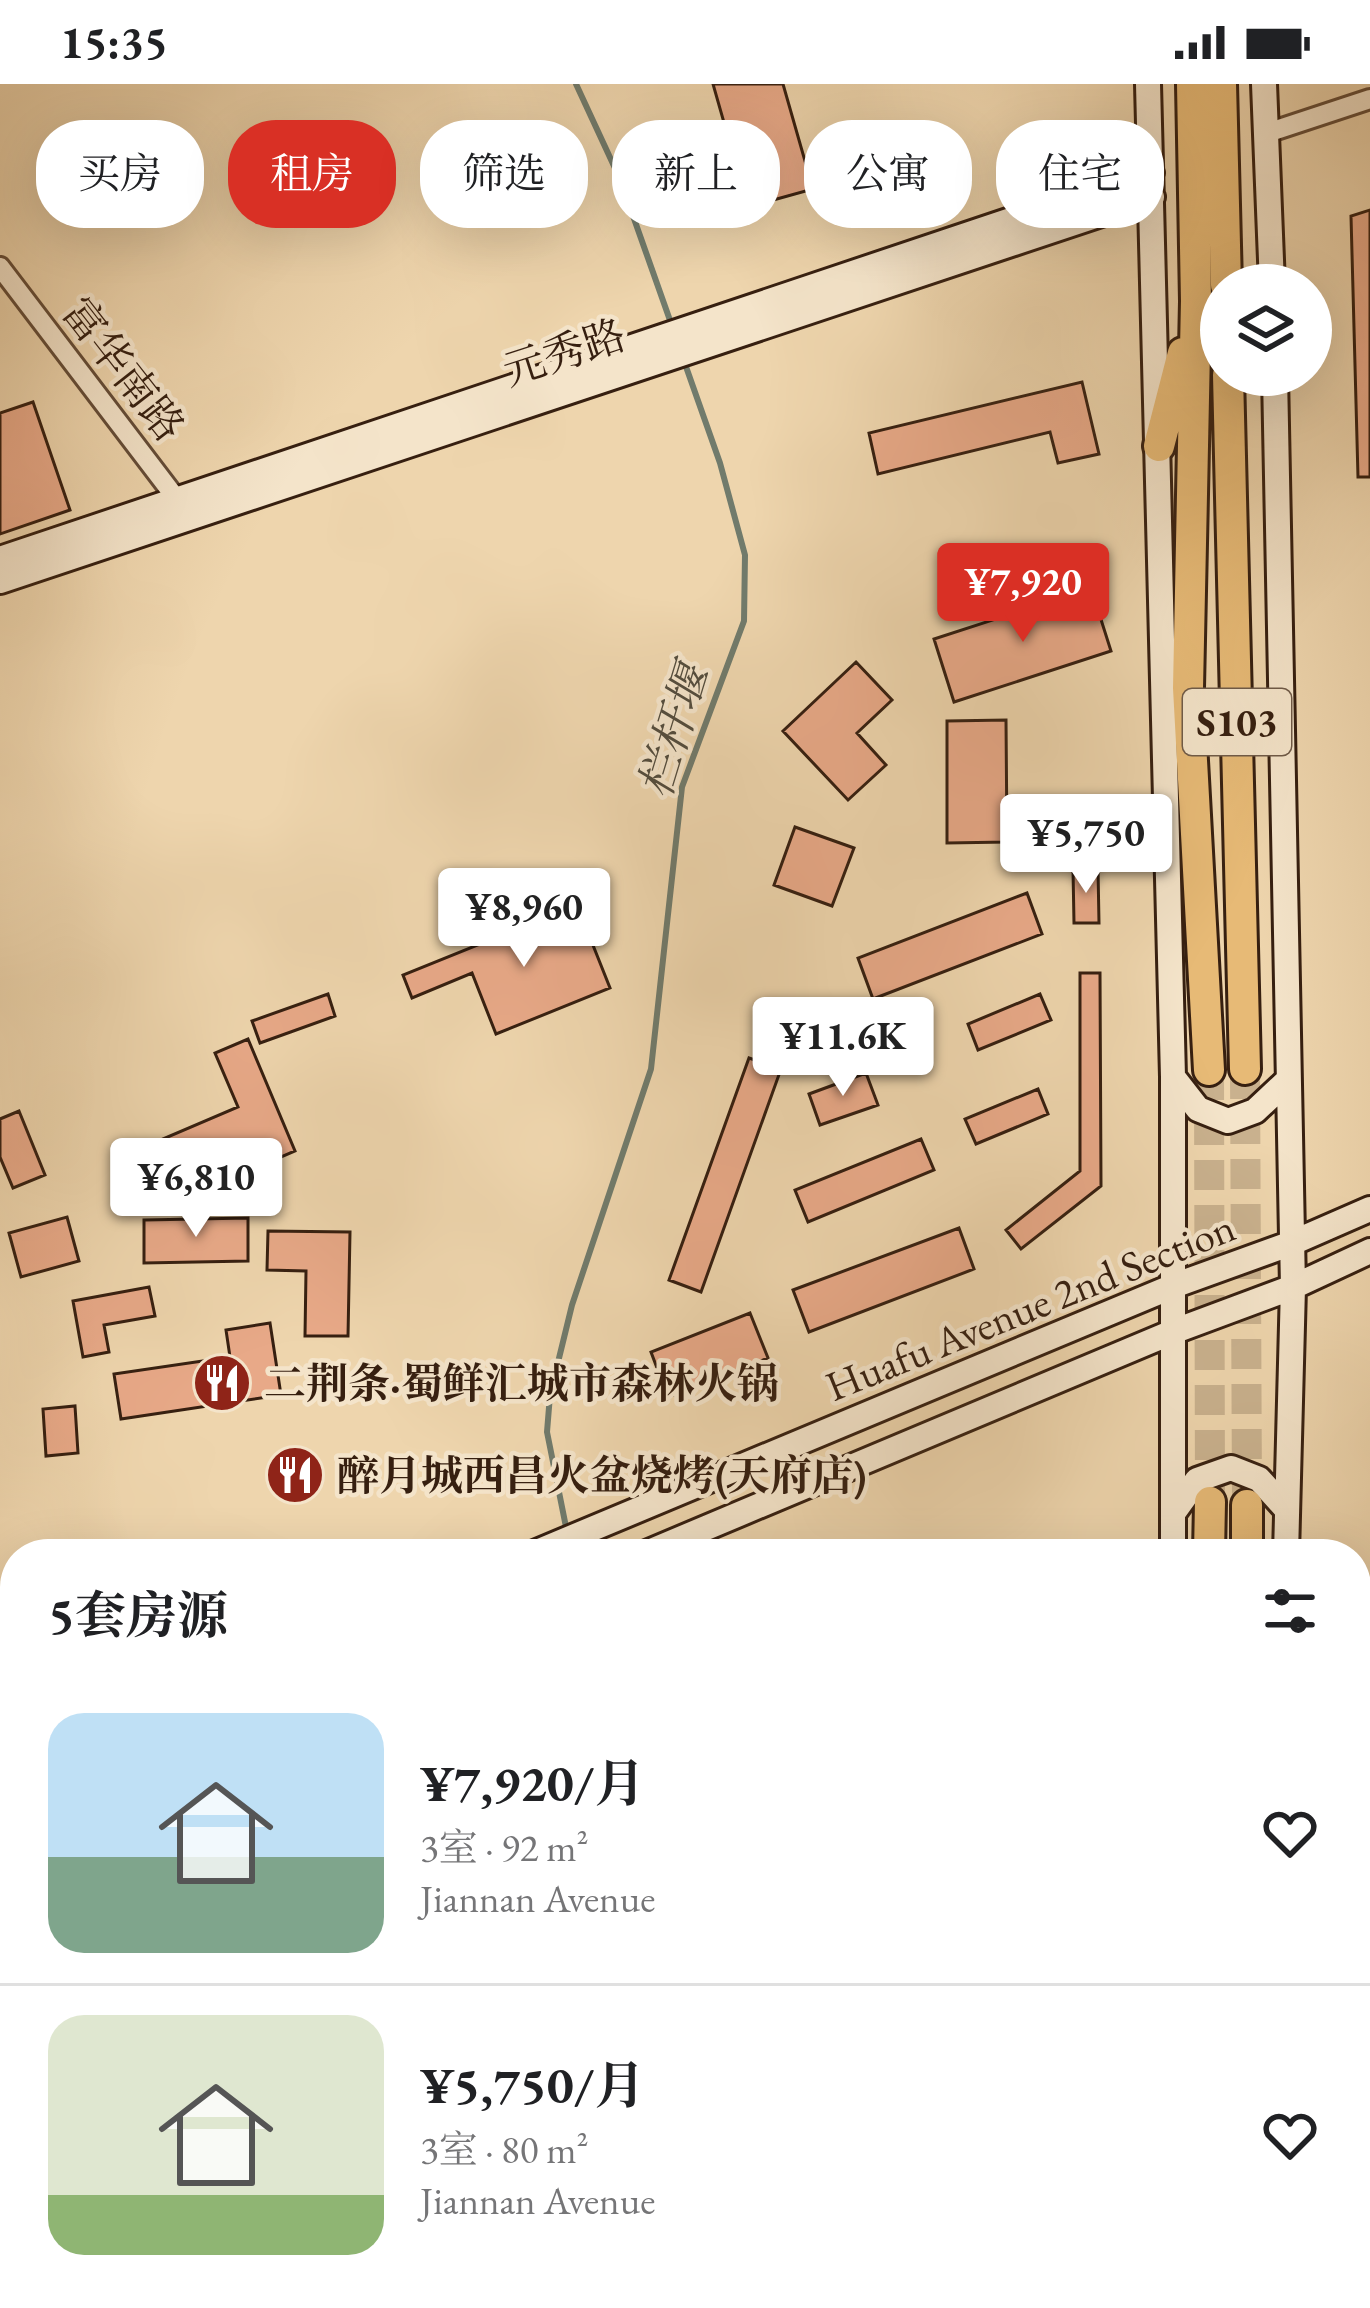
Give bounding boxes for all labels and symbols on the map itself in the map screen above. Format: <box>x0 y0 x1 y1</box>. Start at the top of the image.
street label: 富华南路 <box>50 286 197 452</box>
street label: 元秀路 <box>496 307 633 398</box>
pin: ¥7,920 <box>925 543 1121 645</box>
water label: 栏杆堰 <box>626 651 723 804</box>
road number: S103 <box>1183 689 1291 755</box>
pin: ¥5,750 <box>988 794 1184 896</box>
pin: ¥8,960 <box>426 868 622 970</box>
pin: ¥11.6K <box>745 997 941 1099</box>
pin: ¥6,810 <box>98 1138 294 1240</box>
street label: Huafu Avenue 2nd Section <box>817 1199 1243 1414</box>
restaurant icon: 二荆条·蜀鲜汇城市森林火锅 <box>191 1352 253 1414</box>
place label: 二荆条·蜀鲜汇城市森林火锅 <box>264 1356 779 1411</box>
restaurant icon: 醉月城西昌火盆烧烤(天府店) <box>264 1444 326 1506</box>
place label: 醉月城西昌火盆烧烤(天府店) <box>337 1448 867 1503</box>

